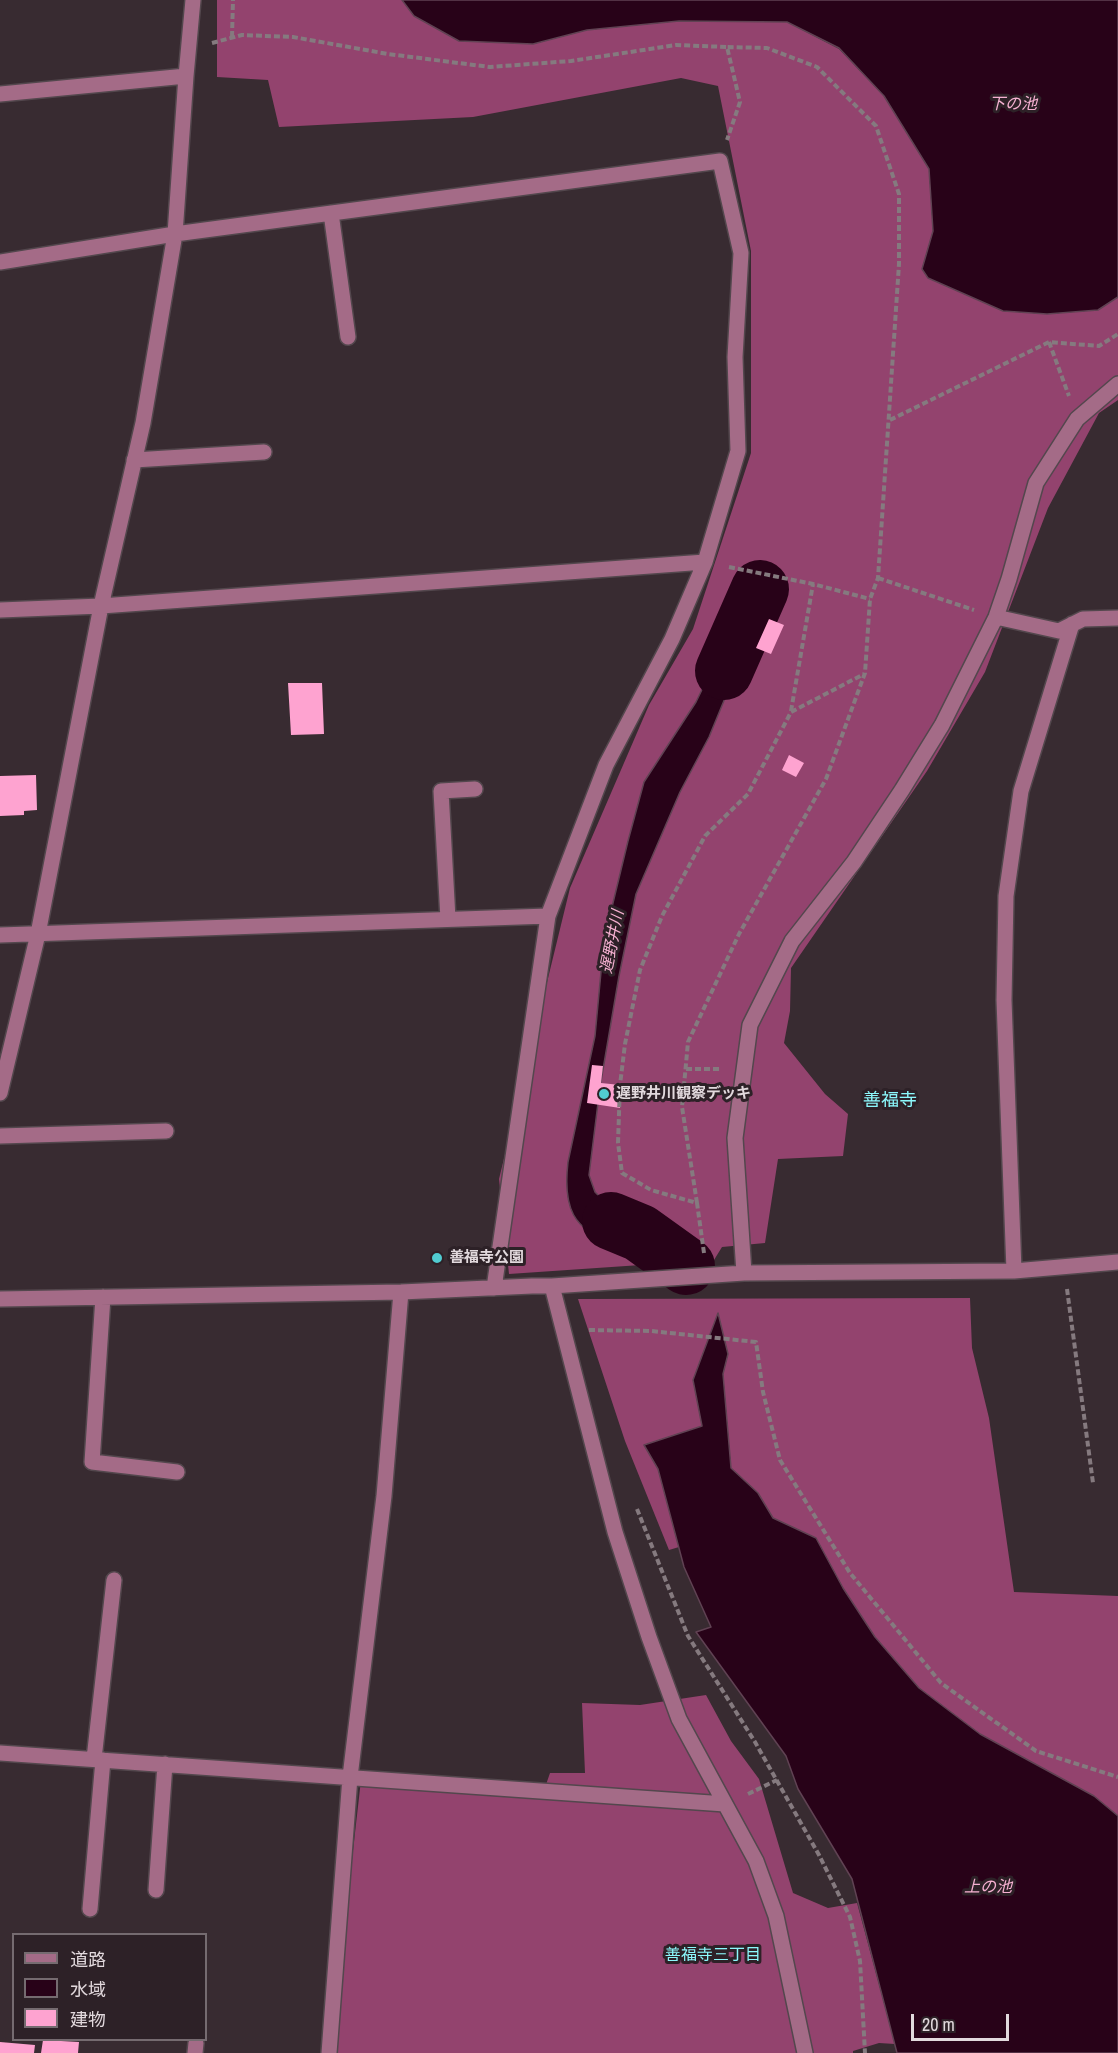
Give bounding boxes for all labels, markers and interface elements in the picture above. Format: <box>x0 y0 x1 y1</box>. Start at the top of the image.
water label: 下の池 <box>989 95 1037 115</box>
water label: 遅野井川 <box>597 909 629 975</box>
place label: 遅野井川観察デッキ <box>616 1085 751 1103</box>
marker: 遅野井川観察デッキ <box>597 1087 611 1101</box>
district label: 善福寺 <box>863 1090 917 1112</box>
place label: 善福寺公園 <box>449 1249 524 1267</box>
marker: 善福寺公園 <box>430 1251 444 1265</box>
water label: 上の池 <box>964 1878 1012 1898</box>
legend <box>12 1933 207 2041</box>
district label: 善福寺三丁目 <box>665 1946 761 1966</box>
text: 道路 <box>70 1947 106 1972</box>
text: 水域 <box>70 1977 106 2002</box>
scale bar <box>914 2002 1012 2040</box>
text: 建物 <box>70 2007 106 2032</box>
text: 20 m <box>922 2012 955 2037</box>

